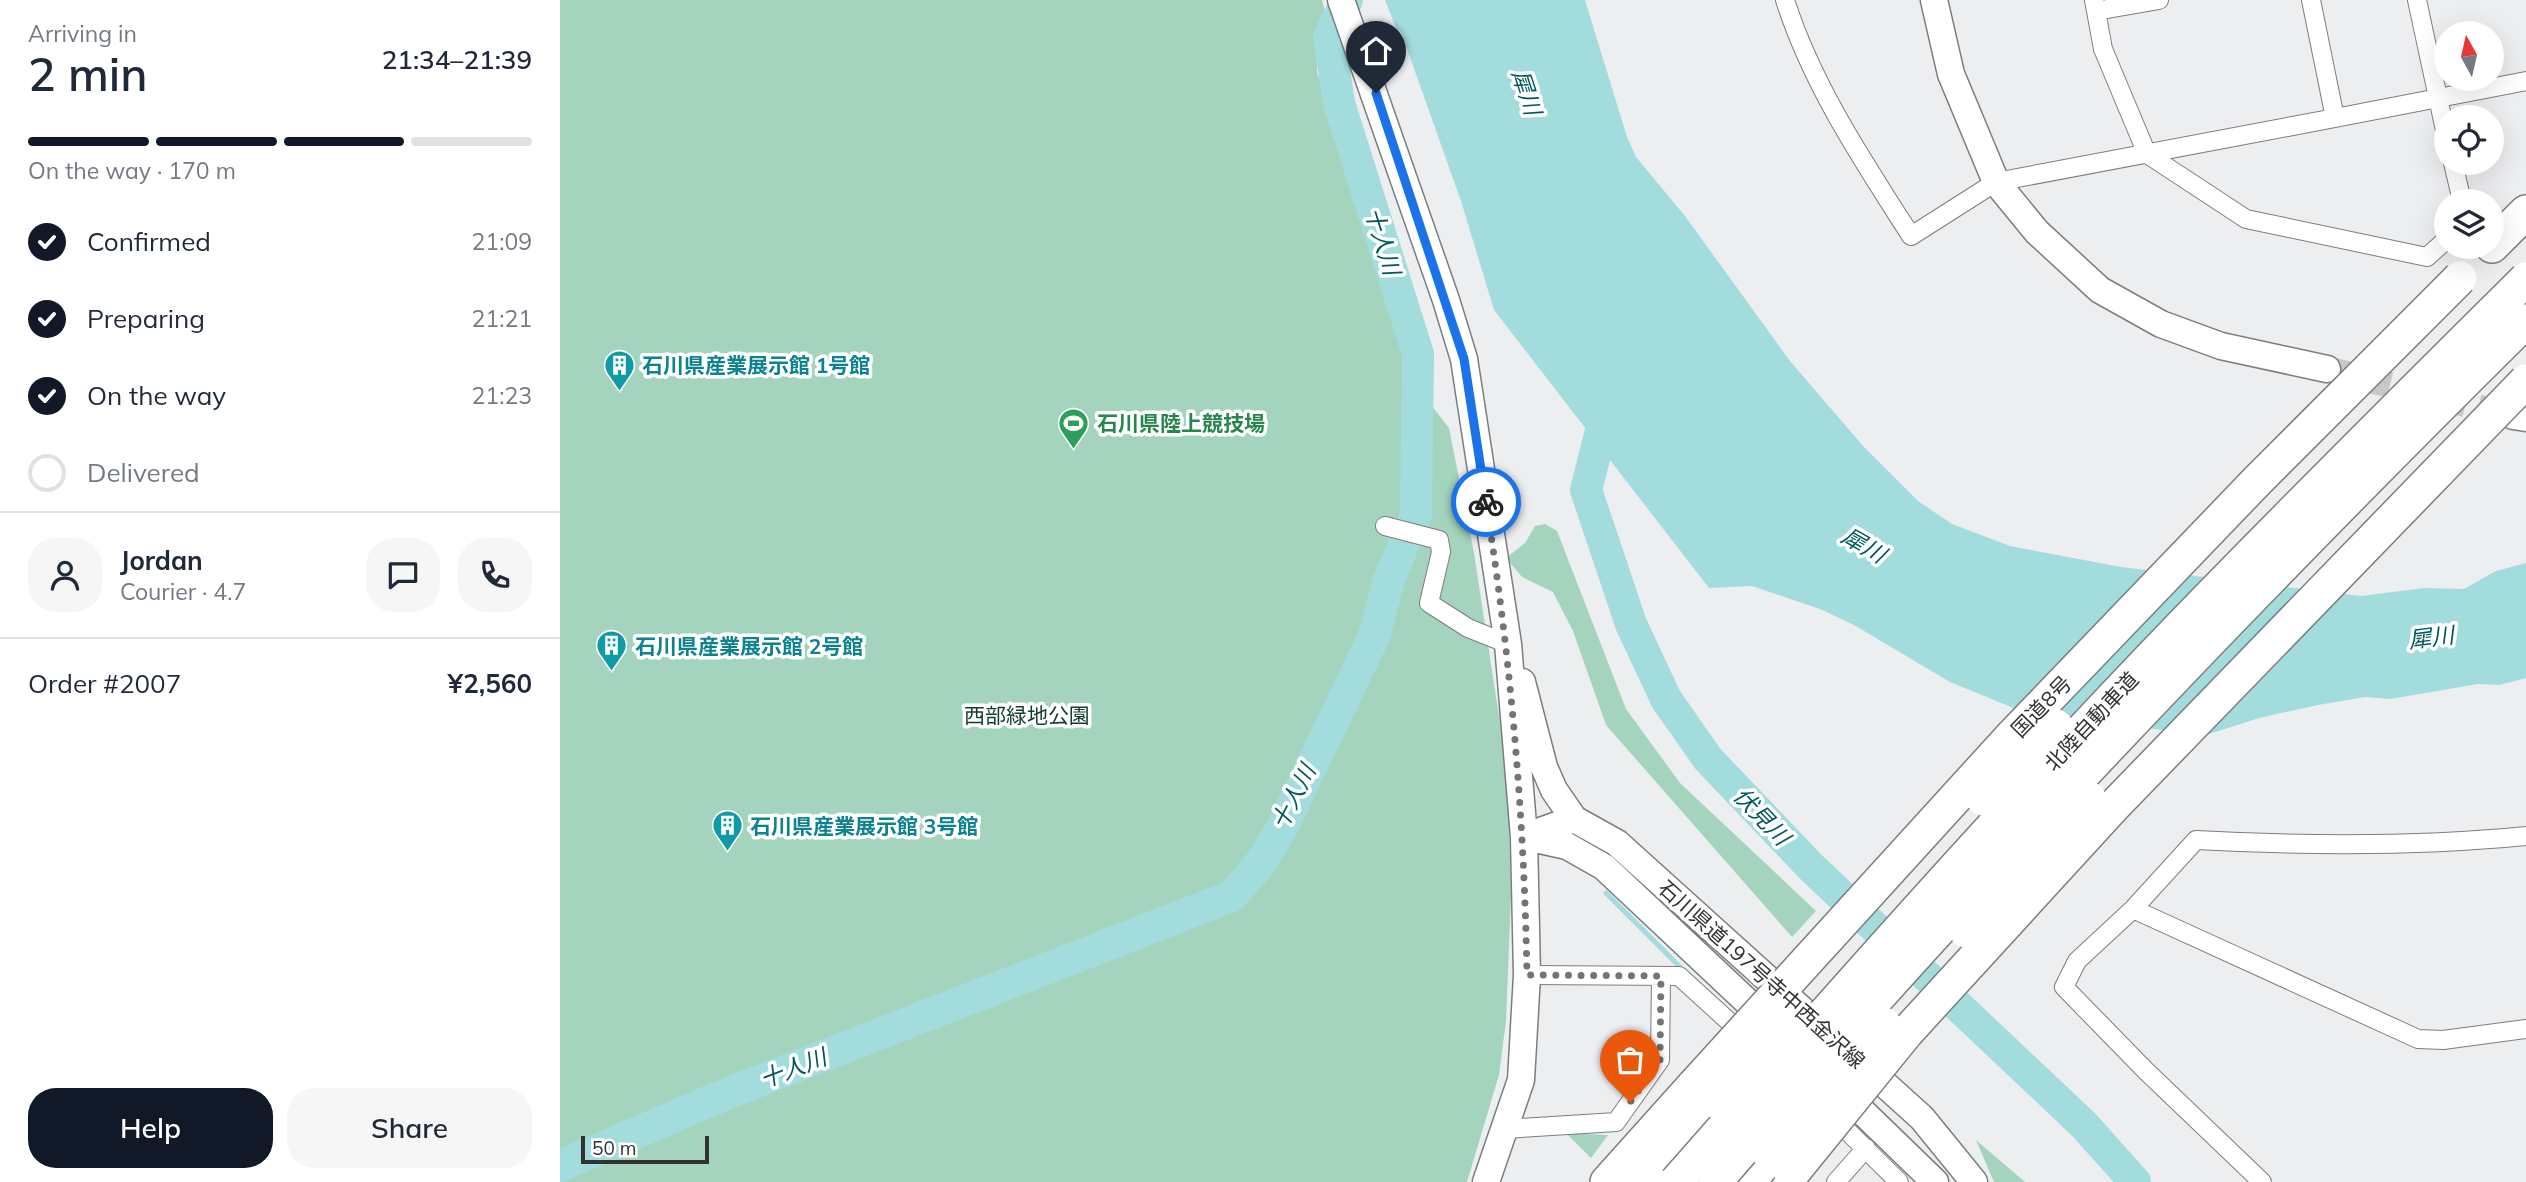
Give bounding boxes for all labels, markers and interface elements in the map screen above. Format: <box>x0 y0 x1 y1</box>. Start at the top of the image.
text: Arriving in <box>28 19 137 48</box>
pin <box>1346 21 1406 93</box>
north arrow <box>2434 21 2504 91</box>
map controls <box>2434 21 2504 259</box>
icon: home <box>1357 32 1395 70</box>
text: 21:34–21:39 <box>382 43 532 76</box>
text: 2 min <box>28 45 147 103</box>
water label: 犀川 <box>1506 66 1549 121</box>
button: locate <box>2434 105 2504 175</box>
text: On the way · 170 m <box>28 156 236 185</box>
button: layers <box>2434 189 2504 259</box>
water label: 十人川 <box>1359 204 1408 281</box>
icon: check <box>28 223 66 261</box>
text: Confirmed <box>87 225 211 258</box>
text: 21:09 <box>472 227 532 256</box>
icon: check <box>28 300 66 338</box>
text: Preparing <box>87 302 205 335</box>
text: 21:21 <box>472 304 532 333</box>
building icon: 石川県産業展示館 1号館 <box>602 348 636 392</box>
place label: 石川県産業展示館 1号館 <box>642 352 870 378</box>
icon: check <box>28 377 66 415</box>
text: On the way <box>87 379 226 412</box>
text: 21:23 <box>472 381 532 410</box>
sports icon: 石川県陸上競技場 <box>1057 406 1091 450</box>
place label: 石川県陸上競技場 <box>1097 410 1265 436</box>
text: Delivered <box>87 456 200 489</box>
courier <box>1451 467 1521 537</box>
icon: bike <box>1467 483 1505 521</box>
water label: 犀川 <box>1837 521 1894 571</box>
button: person <box>28 538 102 612</box>
button: chat <box>366 538 440 612</box>
button: phone <box>458 538 532 612</box>
text: Jordan <box>120 544 203 577</box>
text: Courier · 4.7 <box>120 577 246 606</box>
water label: 犀川 <box>2406 619 2459 654</box>
building icon: 石川県産業展示館 2号館 <box>595 629 629 673</box>
place label: 石川県産業展示館 2号館 <box>635 633 863 659</box>
street label: 北陸自動車道 <box>2039 666 2143 776</box>
text: Order #2007 <box>28 667 181 700</box>
text: ¥2,560 <box>448 667 532 700</box>
street label: 国道8号 <box>2005 670 2077 742</box>
park label: 西部緑地公園 <box>964 702 1090 728</box>
water label: 十人川 <box>1264 757 1323 834</box>
water label: 伏見川 <box>1728 781 1798 853</box>
building icon: 石川県産業展示館 3号館 <box>710 809 744 853</box>
place label: 石川県産業展示館 3号館 <box>750 813 978 839</box>
street label: 石川県道197号寺中西金沢線 <box>1653 874 1871 1074</box>
pin <box>1600 1030 1660 1102</box>
water label: 十人川 <box>756 1041 833 1094</box>
icon: bag <box>1611 1041 1649 1079</box>
button: Help <box>28 1088 273 1168</box>
button: Share <box>287 1088 532 1168</box>
scale bar <box>581 1133 709 1165</box>
text: 50 m <box>592 1136 636 1160</box>

